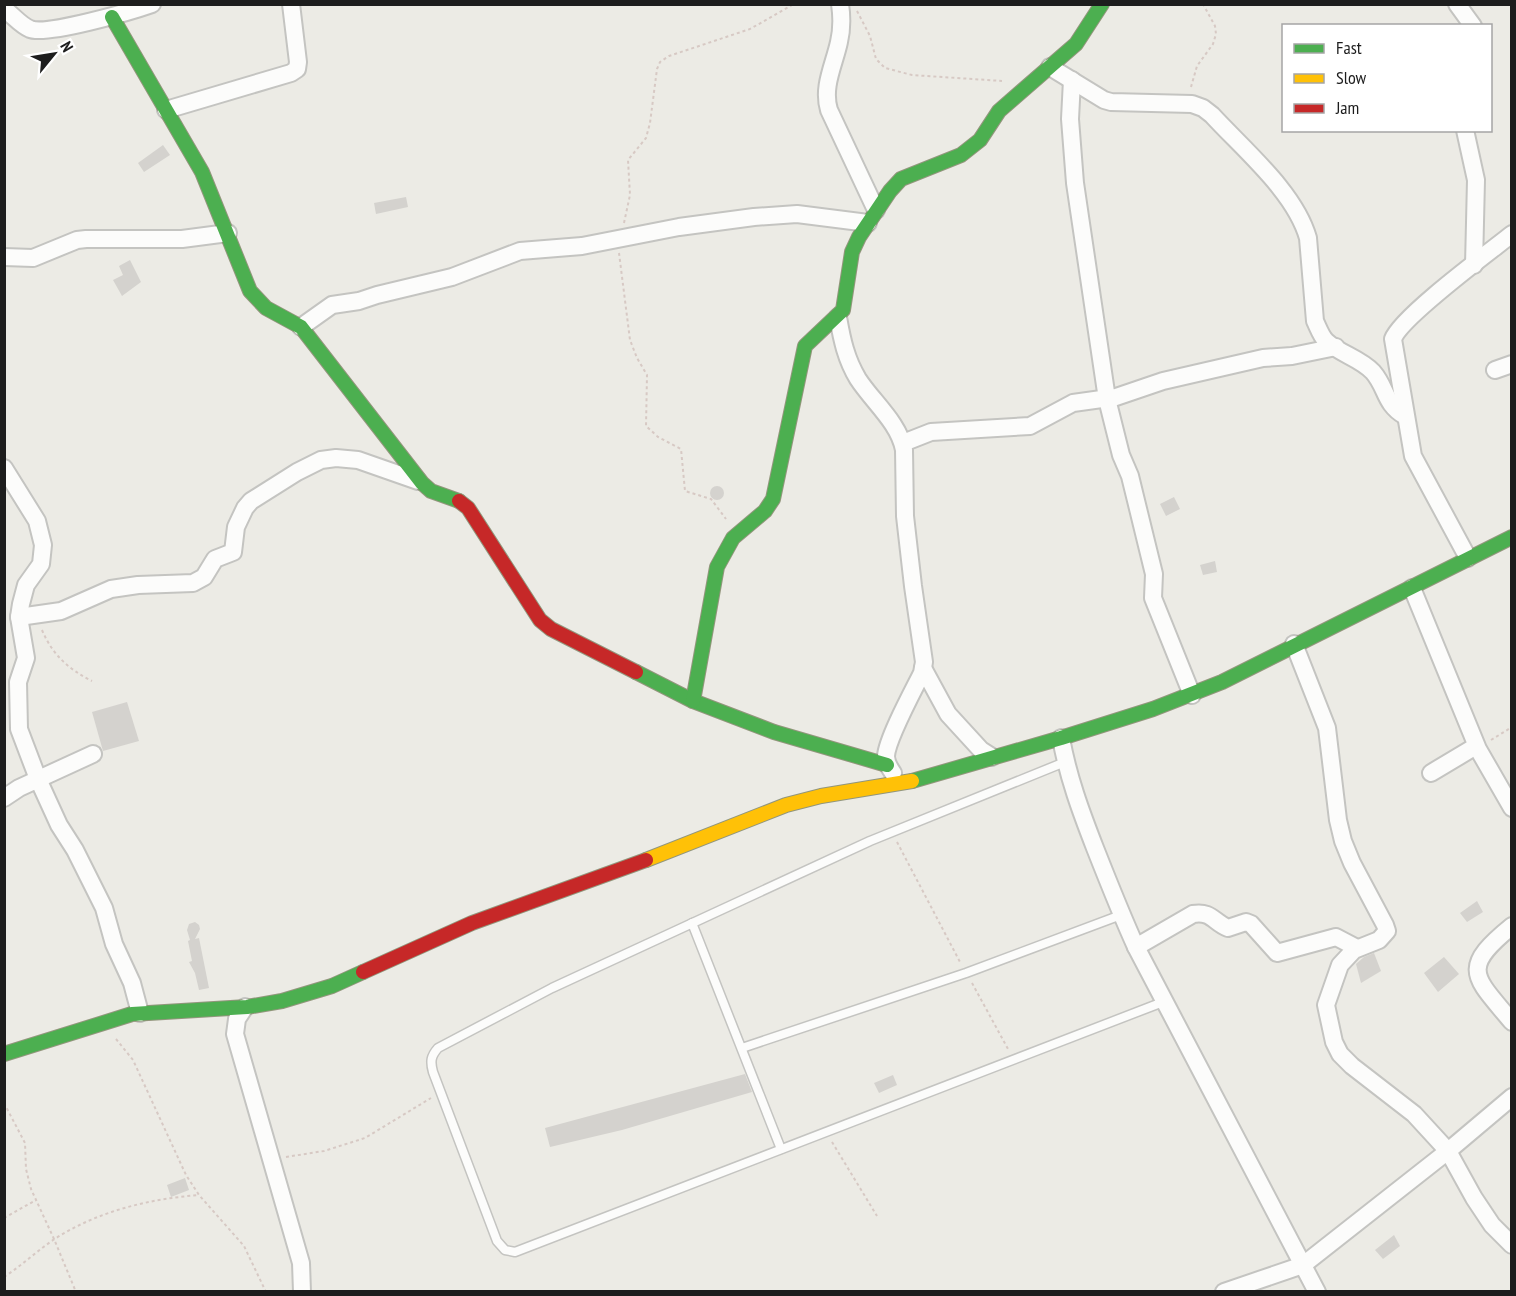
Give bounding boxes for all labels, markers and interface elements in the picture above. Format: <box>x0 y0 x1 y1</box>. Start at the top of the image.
north arrow <box>24 24 84 84</box>
legend <box>1282 24 1492 132</box>
text: Fast <box>1336 36 1362 59</box>
text: N <box>56 38 78 55</box>
text: Slow <box>1336 66 1367 89</box>
text: Jam <box>1335 96 1359 119</box>

